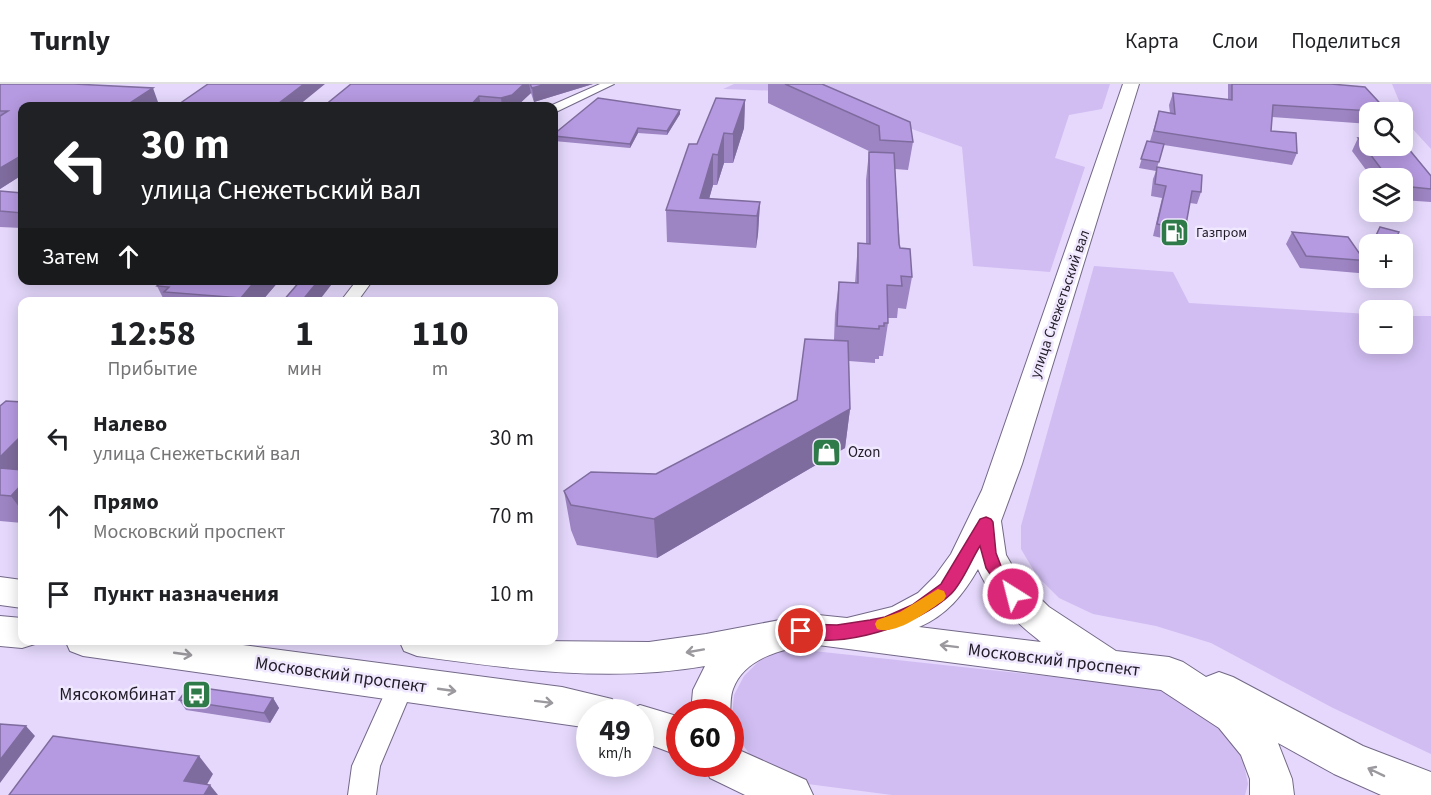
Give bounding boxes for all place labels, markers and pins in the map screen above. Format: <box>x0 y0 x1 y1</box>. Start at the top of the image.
fuel station icon: Газпром <box>1159 217 1191 249</box>
place label: Газпром <box>1196 223 1247 243</box>
shop icon: Ozon <box>811 436 843 468</box>
place label: Ozon <box>848 442 880 463</box>
pin <box>775 605 826 656</box>
bus stop icon: Мясокомбинат <box>181 678 213 710</box>
place label: Мясокомбинат <box>59 682 176 707</box>

